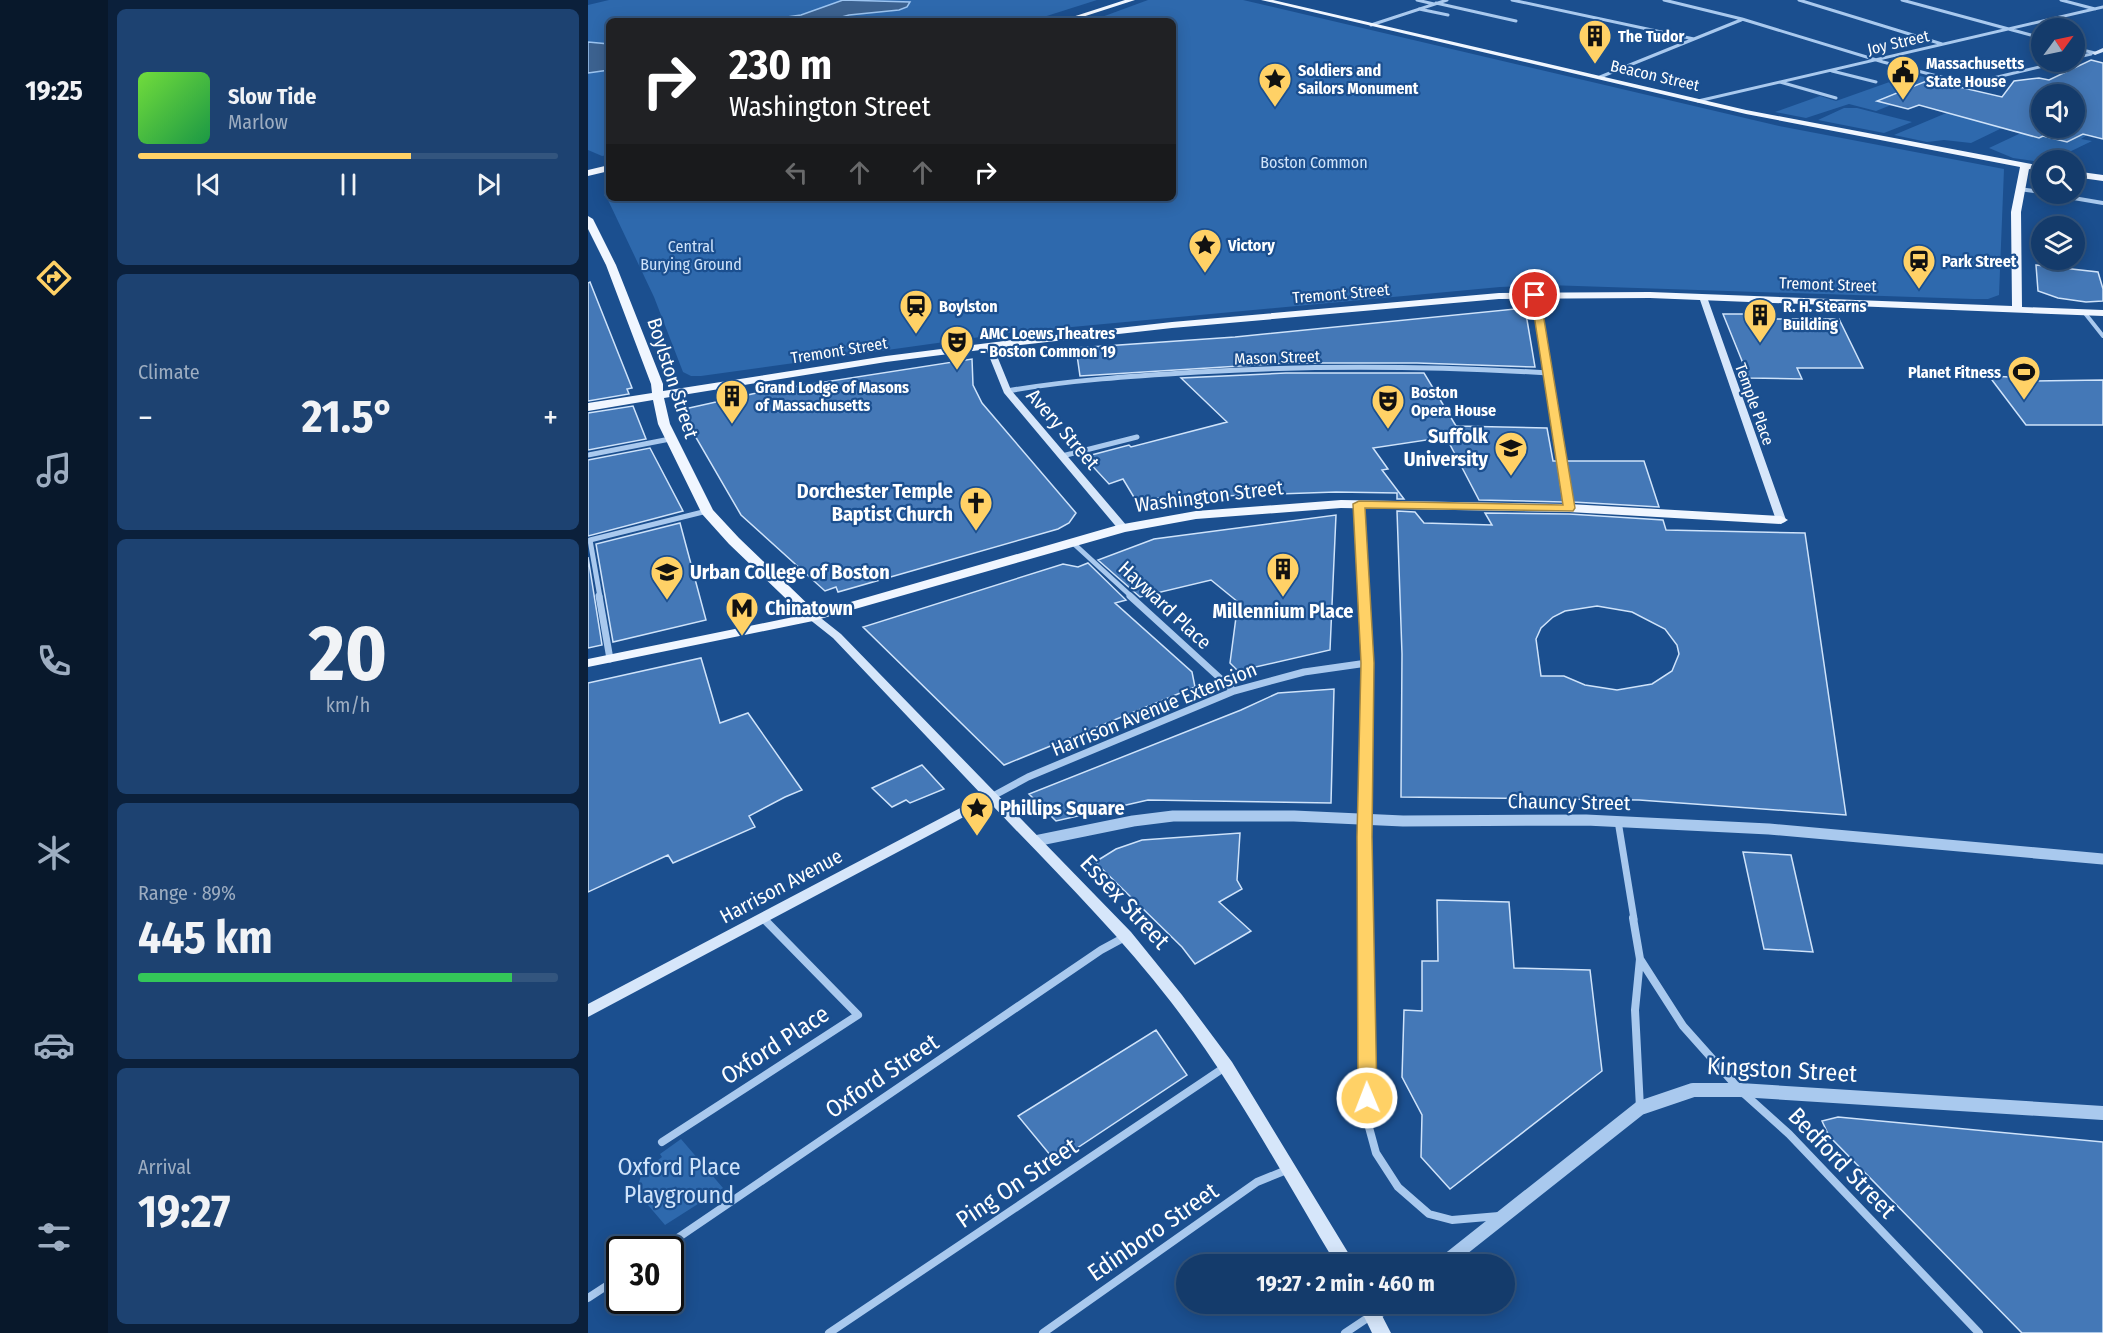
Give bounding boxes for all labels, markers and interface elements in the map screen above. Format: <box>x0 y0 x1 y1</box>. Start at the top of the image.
building icon: The Tudor <box>1577 18 1613 65</box>
north arrow <box>2031 18 2085 72</box>
map controls <box>2031 18 2085 270</box>
street label: Joy Street <box>1865 26 1932 59</box>
place label: The Tudor <box>1618 27 1684 46</box>
text: 230 m <box>729 40 832 90</box>
icon: right <box>630 42 708 120</box>
public building icon: Massachusetts State House <box>1885 54 1921 101</box>
place label: Massachusetts State House <box>1926 54 2024 91</box>
street label: Beacon Street <box>1608 56 1702 95</box>
place icon: Soldiers and Sailors Monument <box>1257 61 1293 108</box>
place label: Soldiers and Sailors Monument <box>1298 61 1419 98</box>
text: 19:25 <box>25 75 83 107</box>
text: Slow Tide <box>228 83 316 110</box>
button: sound <box>2031 84 2085 138</box>
text: Washington Street <box>729 91 931 123</box>
text: Marlow <box>228 110 288 134</box>
button: search <box>2031 150 2085 204</box>
park label: Boston Common <box>1260 153 1368 172</box>
icon: left <box>780 156 813 189</box>
icon: ahead <box>843 156 876 189</box>
icon: ahead <box>906 156 939 189</box>
icon: right <box>969 156 1002 189</box>
icon: previous <box>192 168 225 201</box>
icon: pause <box>332 168 365 201</box>
icon: next <box>472 168 505 201</box>
button: layers <box>2031 216 2085 270</box>
place icon: Victory <box>1187 227 1223 274</box>
place label: Victory <box>1227 236 1275 255</box>
park label: Central Burying Ground <box>640 237 742 274</box>
station icon: Park Street <box>1901 243 1937 290</box>
place label: Park Street <box>1942 252 2017 271</box>
icon: directions <box>33 257 75 299</box>
pin <box>1509 269 1560 320</box>
street label: Tremont Street <box>1779 273 1878 296</box>
icon: arrive <box>1518 278 1551 311</box>
street label: Tremont Street <box>1292 280 1391 307</box>
station icon: Boylston <box>898 288 934 335</box>
place label: Boylston <box>939 297 998 316</box>
building icon: R. H. Stearns Building <box>1742 297 1778 344</box>
place label: R. H. Stearns Building <box>1783 297 1866 334</box>
street label: Boylston Street <box>642 315 704 442</box>
theatre icon: AMC Loews Theatres - Boston Common 19 <box>939 324 975 371</box>
place label: AMC Loews Theatres - Boston Common 19 <box>979 324 1116 361</box>
street label: Tremont Street <box>789 333 889 368</box>
street label: Mason Street <box>1234 346 1321 368</box>
sports icon: Planet Fitness <box>2006 354 2042 401</box>
text: Climate <box>138 360 200 384</box>
street label: Temple Place <box>1731 361 1778 448</box>
place label: Planet Fitness <box>1908 363 2001 382</box>
building icon: Grand Lodge of Masons of Massachusetts <box>714 378 750 425</box>
place label: Grand Lodge of Masons of Massachusetts <box>755 378 909 415</box>
theatre icon: Boston Opera House <box>1370 383 1406 430</box>
place label: Boston Opera House <box>1411 383 1496 420</box>
street label: Avery Street <box>1021 384 1105 475</box>
text: 21.5° <box>302 390 394 444</box>
text: − <box>138 398 153 438</box>
text: + <box>543 398 558 438</box>
place label: Suffolk University <box>1404 424 1489 471</box>
school or university icon: Suffolk University <box>1493 430 1529 477</box>
icon: music <box>33 449 75 491</box>
street label: Washington Street <box>1133 475 1285 517</box>
place label: Dorchester Temple Baptist Church <box>797 479 953 526</box>
church icon: Dorchester Temple Baptist Church <box>958 485 994 532</box>
building icon: Millennium Place <box>1265 551 1301 598</box>
school or university icon: Urban College of Boston <box>649 554 685 601</box>
street label: Hayward Place <box>1114 556 1216 654</box>
place label: Urban College of Boston <box>690 560 890 584</box>
metro station icon: Chinatown <box>724 590 760 637</box>
place label: Chinatown <box>765 596 853 620</box>
place label: Millennium Place <box>1213 599 1353 623</box>
text: 20 <box>309 607 387 701</box>
icon: phone <box>33 640 75 682</box>
street label: Harrison Avenue Extension <box>1048 657 1260 761</box>
text: km/h <box>326 693 370 717</box>
street label: Chauncy Street <box>1507 789 1631 815</box>
place icon: Phillips Square <box>959 790 995 837</box>
place label: Phillips Square <box>1000 796 1125 820</box>
icon: climate <box>33 832 75 874</box>
street label: Harrison Avenue <box>716 844 846 928</box>
street label: Essex Street <box>1074 849 1176 955</box>
text: Range · 89% <box>138 881 236 905</box>
text: 445 km <box>138 911 273 965</box>
street label: Oxford Place <box>716 1000 834 1090</box>
icon: car <box>33 1024 75 1066</box>
street label: Oxford Street <box>820 1028 944 1124</box>
street label: Kingston Street <box>1706 1052 1858 1088</box>
position arrow <box>1335 1066 1399 1130</box>
street label: Bedford Street <box>1782 1102 1902 1224</box>
street label: Ping On Street <box>951 1132 1083 1234</box>
park label: Oxford Place Playground <box>617 1153 741 1209</box>
text: Arrival <box>138 1155 191 1179</box>
street label: Edinboro Street <box>1082 1177 1224 1287</box>
text: 19:27 <box>138 1185 230 1239</box>
icon: filters <box>33 1216 75 1258</box>
speed limit sign: 30 <box>606 1236 684 1314</box>
text: 19:27 · 2 min · 460 m <box>1256 1270 1435 1297</box>

